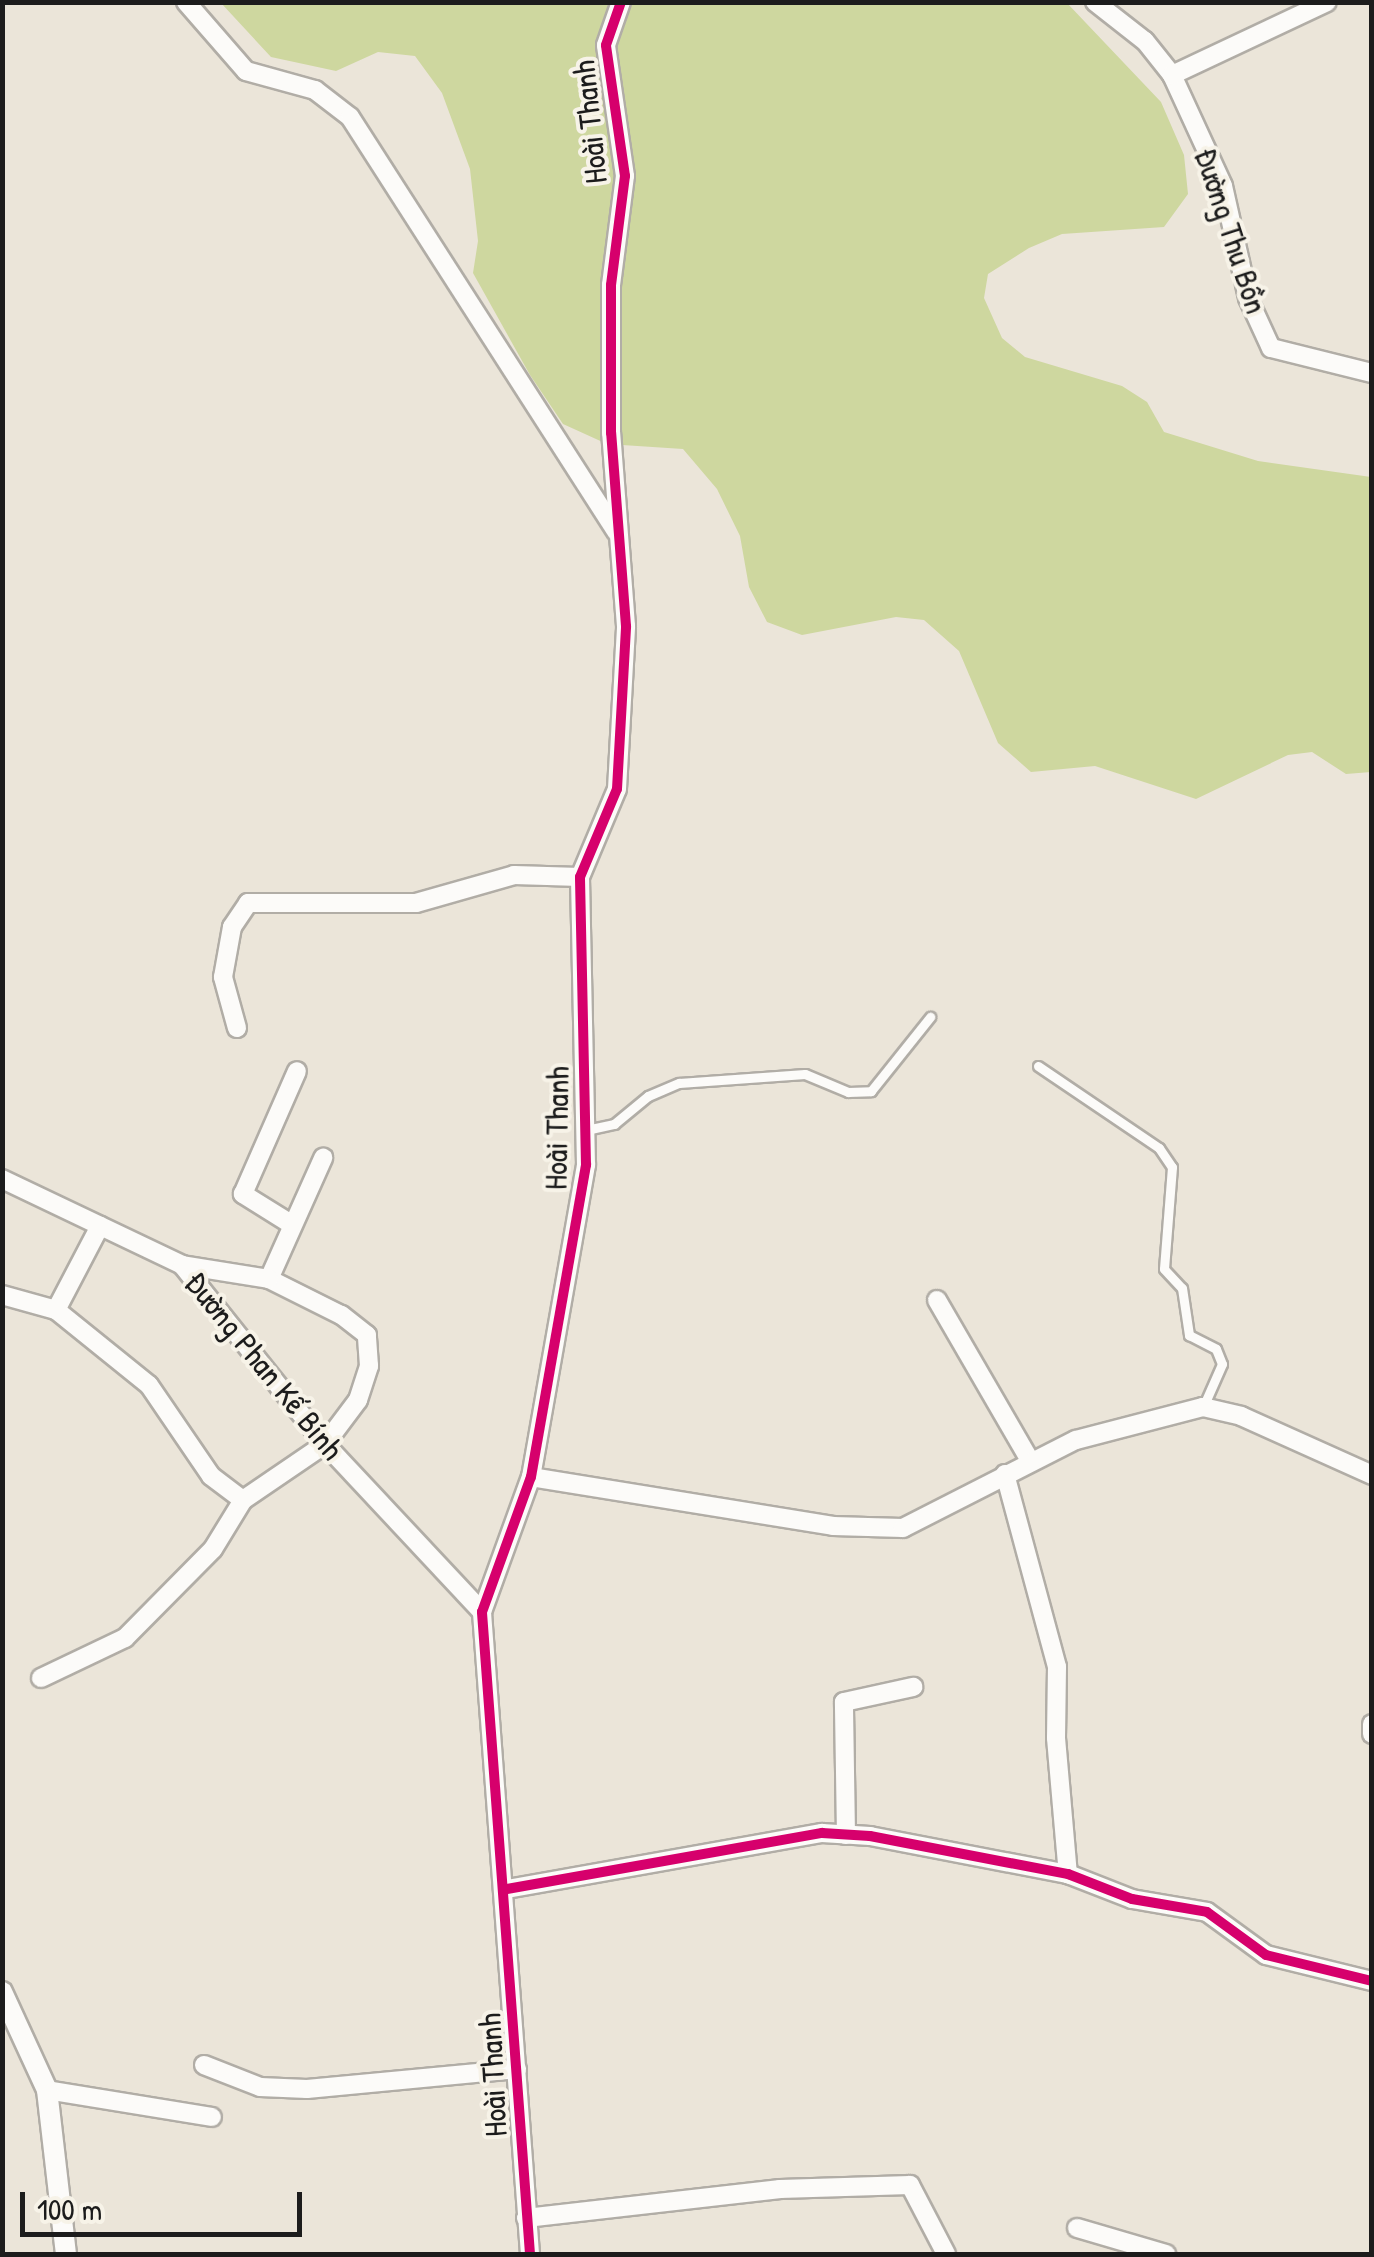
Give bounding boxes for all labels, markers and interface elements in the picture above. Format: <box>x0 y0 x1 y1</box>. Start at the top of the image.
street label: Hoài Thanh <box>564 58 616 186</box>
street label: Đường Thu Bồn <box>1186 144 1276 318</box>
street label: Hoài Thanh <box>537 1066 577 1190</box>
street label: Đường Phan Kế Bính <box>176 1264 352 1468</box>
street label: Hoài Thanh <box>471 2012 515 2138</box>
scale bar <box>25 2172 308 2234</box>
text: 100 m <box>37 2189 102 2229</box>

